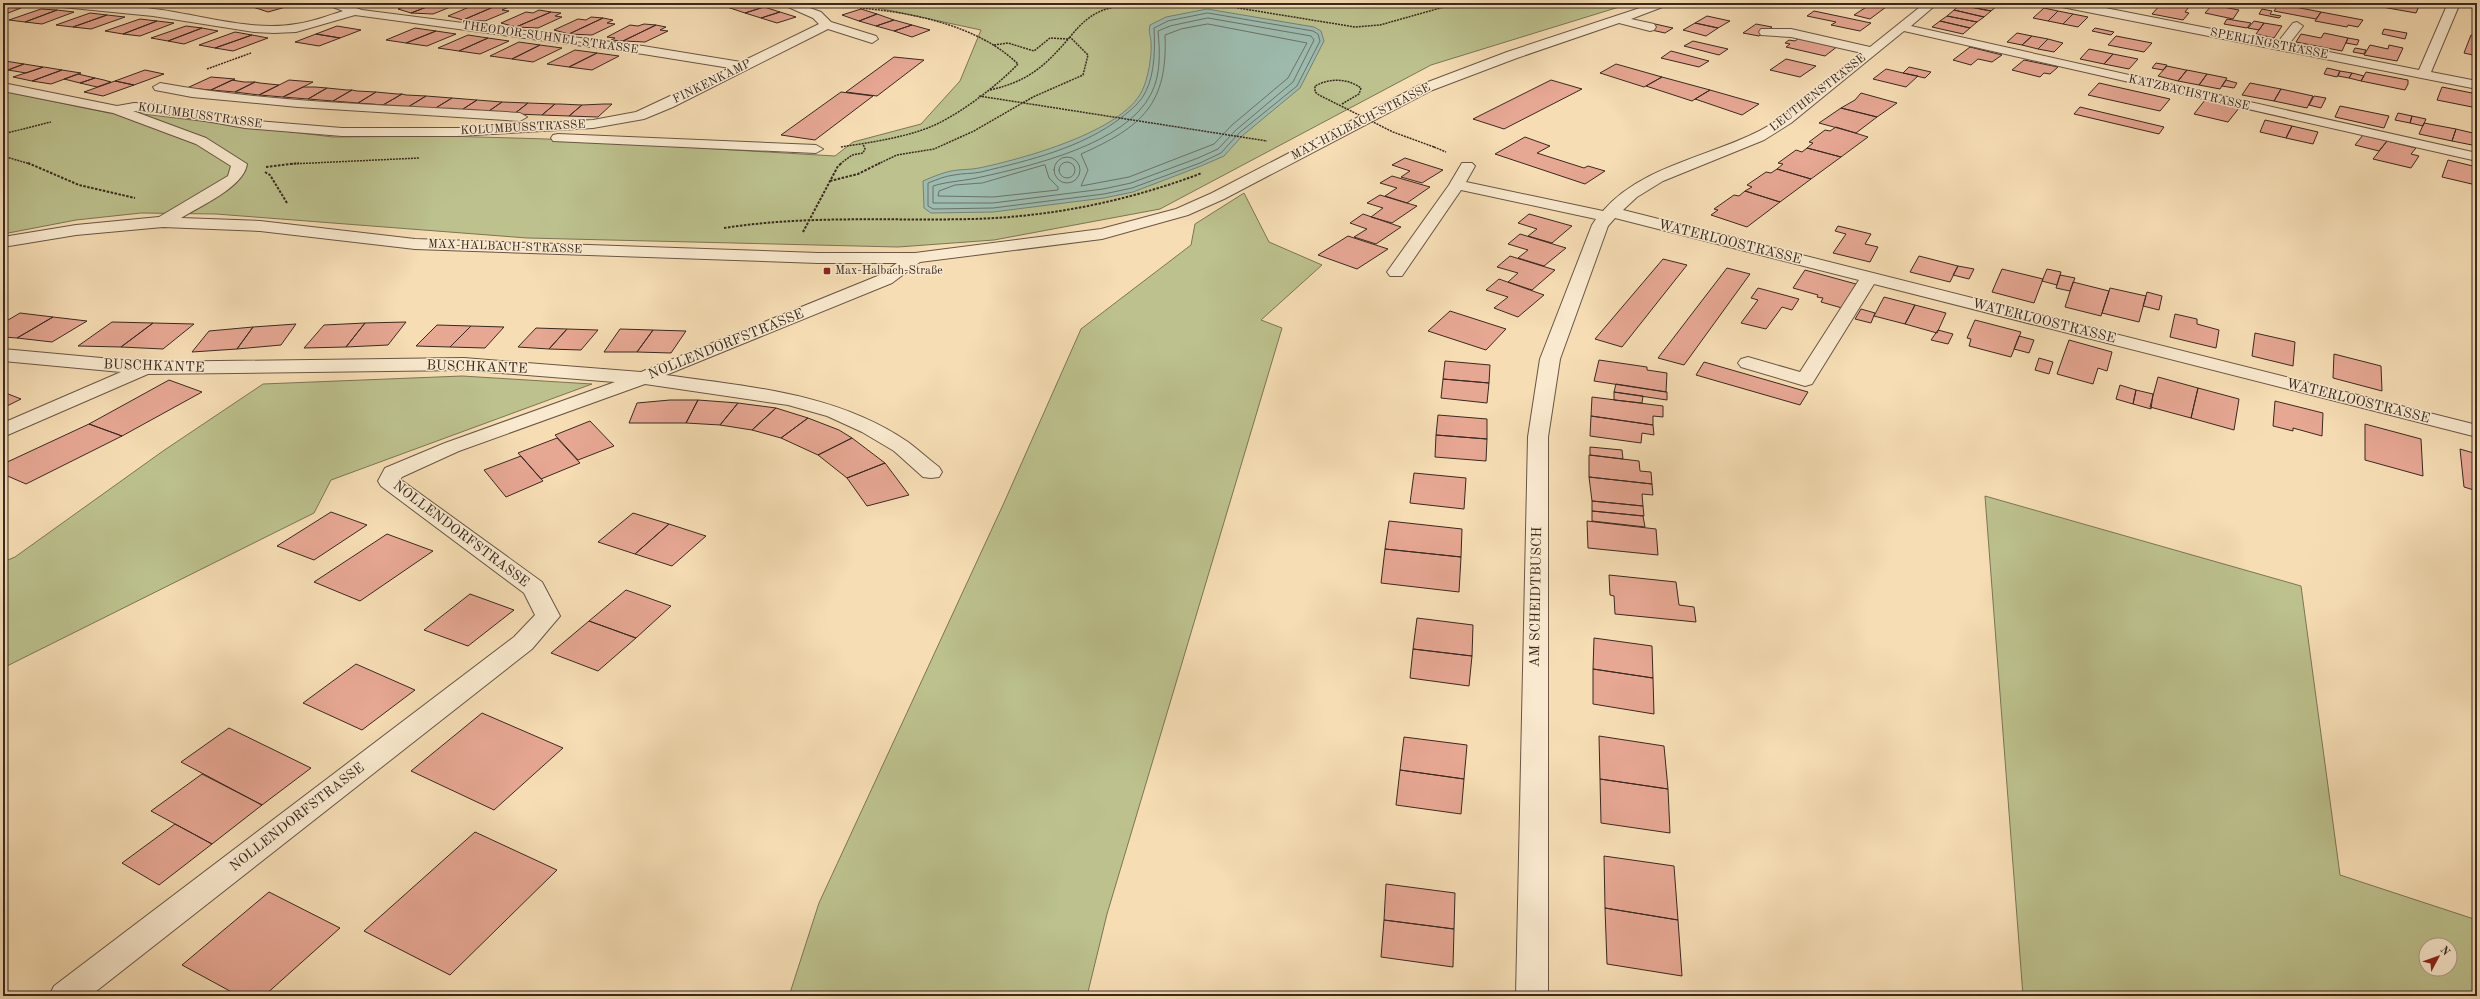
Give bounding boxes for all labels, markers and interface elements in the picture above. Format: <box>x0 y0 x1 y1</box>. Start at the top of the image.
street label: THEODOR-SUHNEL-STRASSE <box>461 20 639 56</box>
street label: SPERLINGSTRASSE <box>2209 27 2329 61</box>
street label: LEUTHENSTRASSE <box>1768 52 1868 134</box>
street label: FINKENKAMP <box>671 58 753 106</box>
street label: KATZBACHSTRASSE <box>2127 73 2251 113</box>
street label: MAX-HALBACH-STRASSE <box>1289 82 1433 162</box>
street label: KOLUMBUSSTRASSE <box>137 101 263 131</box>
street label: KOLUMBUSSTRASSE <box>460 119 586 137</box>
street label: WATERLOOSTRASSE <box>1657 217 1803 267</box>
street label: MAX-HALBACH-STRASSE <box>428 238 582 256</box>
place label: Max-Halbach-Straße <box>835 265 943 277</box>
marker: Max-Halbach-Straße <box>822 266 832 276</box>
street label: WATERLOOSTRASSE <box>1971 296 2117 346</box>
street label: NOLLENDORFSTRASSE <box>646 306 806 382</box>
street label: BUSCHKANTE <box>103 357 205 375</box>
street label: BUSCHKANTE <box>426 358 528 376</box>
street label: WATERLOOSTRASSE <box>2285 376 2431 426</box>
street label: NOLLENDORFSTRASSE <box>390 478 532 590</box>
street label: AM SCHEIDTBUSCH <box>1528 526 1544 668</box>
street label: NOLLENDORFSTRASSE <box>227 760 367 874</box>
north arrow <box>2418 937 2458 977</box>
text: N <box>2438 945 2452 959</box>

